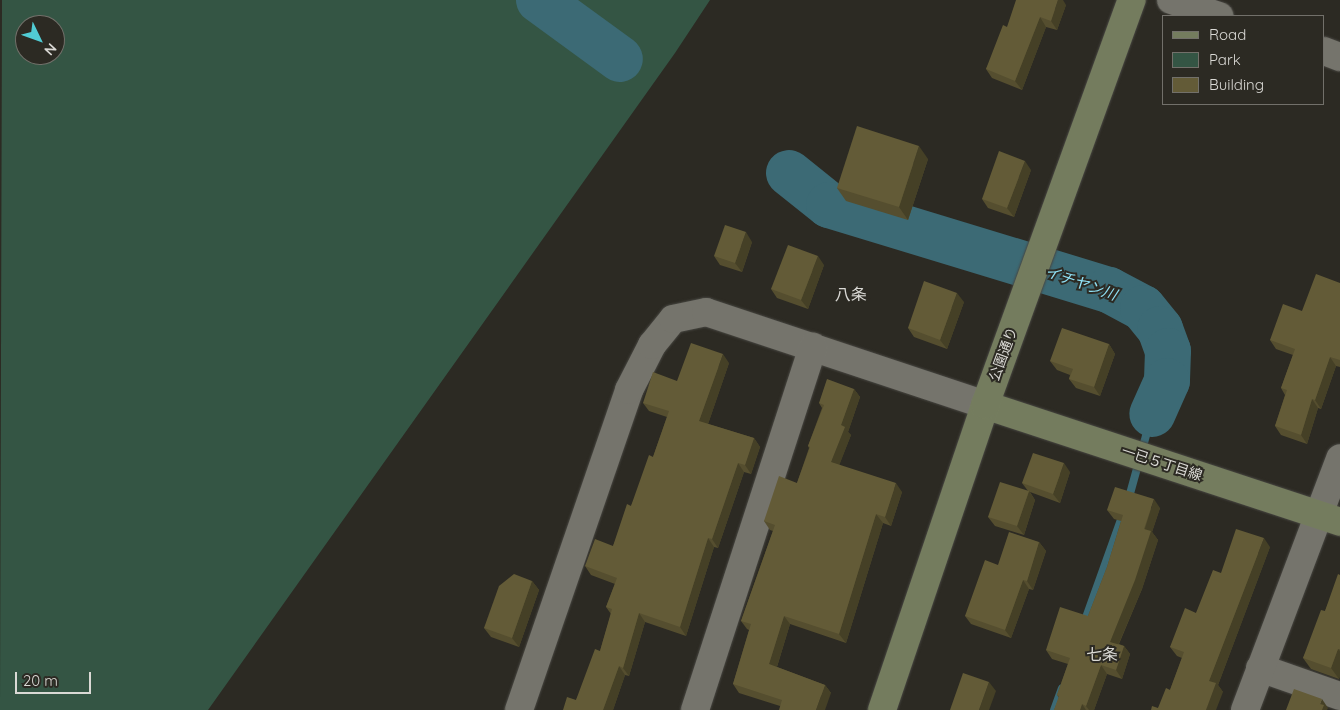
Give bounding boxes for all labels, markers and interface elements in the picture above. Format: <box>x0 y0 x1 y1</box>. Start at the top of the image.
north arrow <box>15 15 65 65</box>
legend <box>1162 15 1325 105</box>
text: Road <box>1209 25 1246 44</box>
text: N <box>40 40 61 59</box>
text: Park <box>1209 50 1241 69</box>
text: Building <box>1209 75 1264 94</box>
water label: イチヤン川 <box>1043 262 1119 304</box>
district label: 八条 <box>835 284 867 304</box>
street label: 公園通り <box>986 325 1020 383</box>
street label: 一已５丁目線 <box>1119 442 1205 484</box>
district label: 七条 <box>1086 644 1118 664</box>
scale bar <box>18 662 94 694</box>
text: 20 m <box>23 671 58 690</box>

